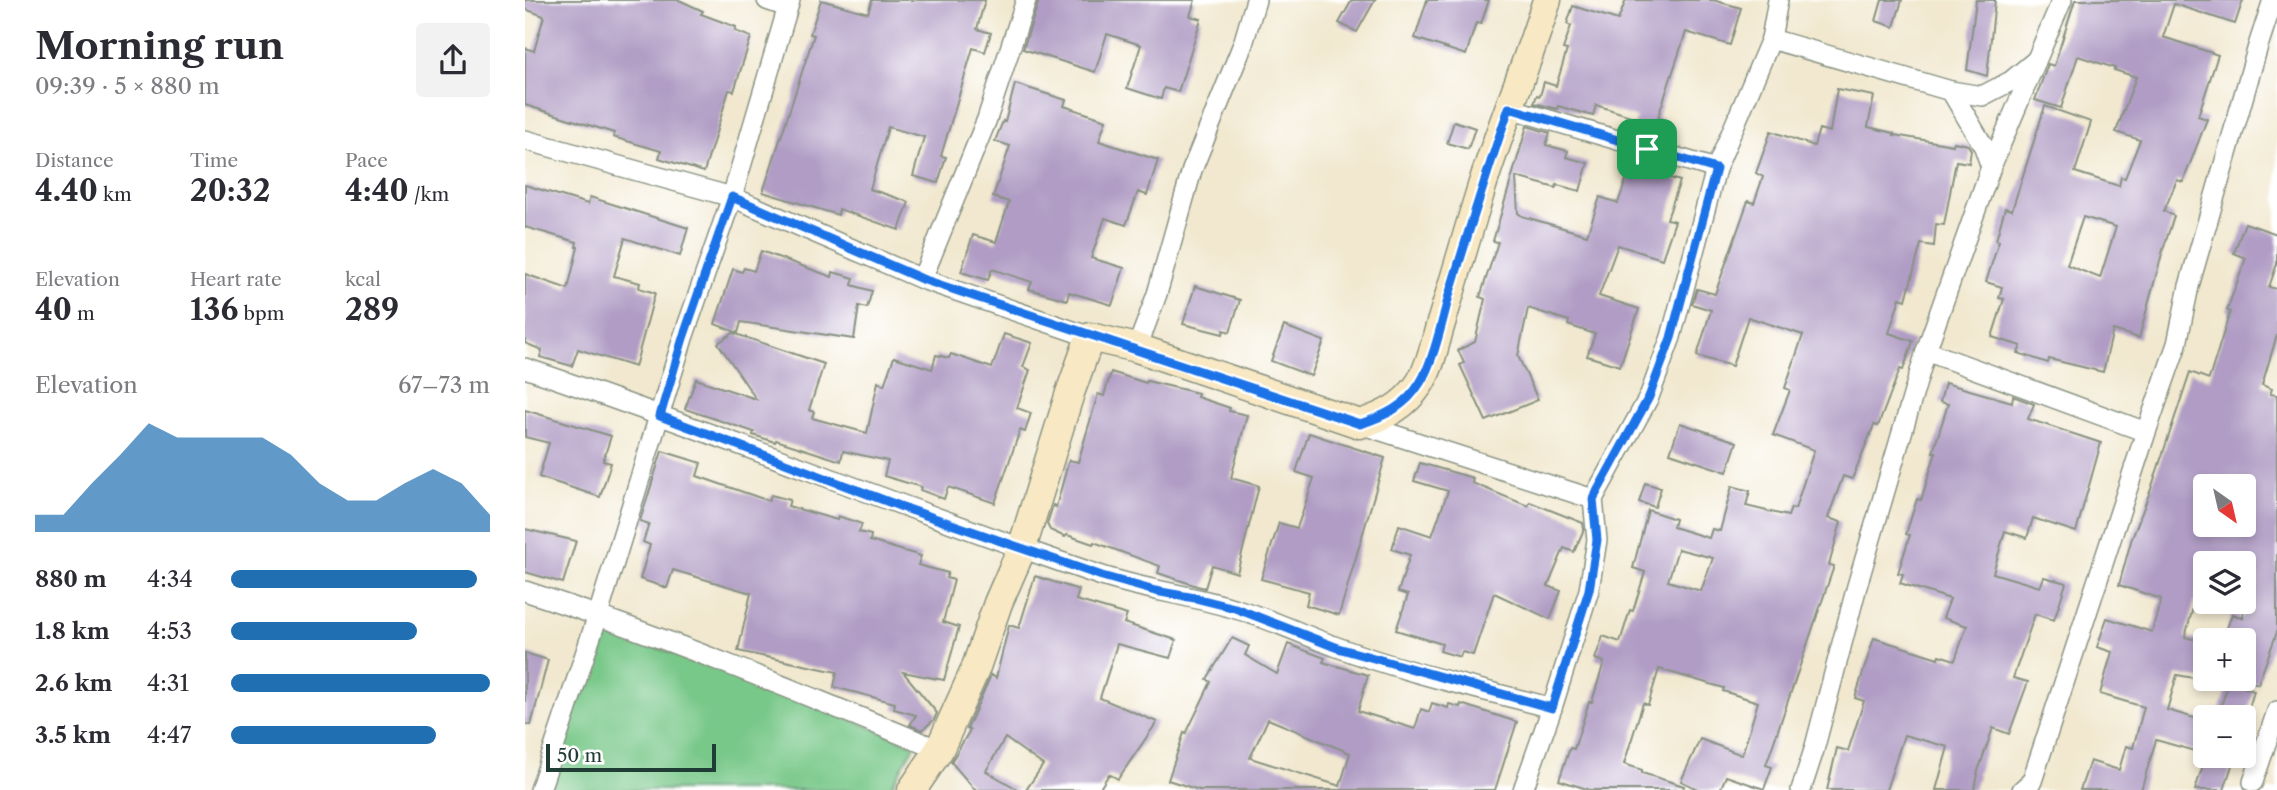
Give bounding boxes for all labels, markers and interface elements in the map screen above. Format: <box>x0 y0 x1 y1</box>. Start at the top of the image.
text: Morning run <box>35 22 284 69</box>
button: share <box>416 23 490 97</box>
text: 09:39 · 5 × 880 m <box>35 72 220 100</box>
pin <box>1617 119 1677 179</box>
icon: arrive <box>1628 130 1666 168</box>
text: Distance <box>35 149 114 172</box>
text: Time <box>190 149 238 172</box>
text: Pace <box>345 149 388 172</box>
text: 4.40 <box>35 172 98 209</box>
text: 20:32 <box>190 172 270 209</box>
text: 4:40 <box>345 172 409 209</box>
text: km <box>98 183 132 206</box>
text: /km <box>409 183 449 206</box>
text: Elevation <box>35 268 120 291</box>
text: Heart rate <box>190 268 282 291</box>
text: kcal <box>345 268 381 291</box>
text: 40 <box>35 291 72 328</box>
text: 136 <box>190 291 238 328</box>
text: 289 <box>345 291 399 328</box>
text: m <box>72 302 95 325</box>
text: bpm <box>238 302 284 325</box>
text: Elevation <box>35 371 138 399</box>
text: 67–73 m <box>398 371 490 399</box>
north arrow <box>2193 474 2256 537</box>
map controls <box>2193 474 2256 768</box>
button: layers <box>2193 551 2256 614</box>
text: 880 m <box>35 565 107 593</box>
text: 4:34 <box>147 565 193 593</box>
text: 1.8 km <box>35 617 110 645</box>
text: 4:53 <box>147 617 192 645</box>
button: + <box>2193 628 2256 691</box>
text: 2.6 km <box>35 669 113 697</box>
text: 4:31 <box>147 669 189 697</box>
button: − <box>2193 705 2256 768</box>
text: 3.5 km <box>35 721 111 749</box>
text: 4:47 <box>147 721 191 749</box>
scale bar <box>546 741 716 773</box>
text: 50 m <box>557 744 602 767</box>

